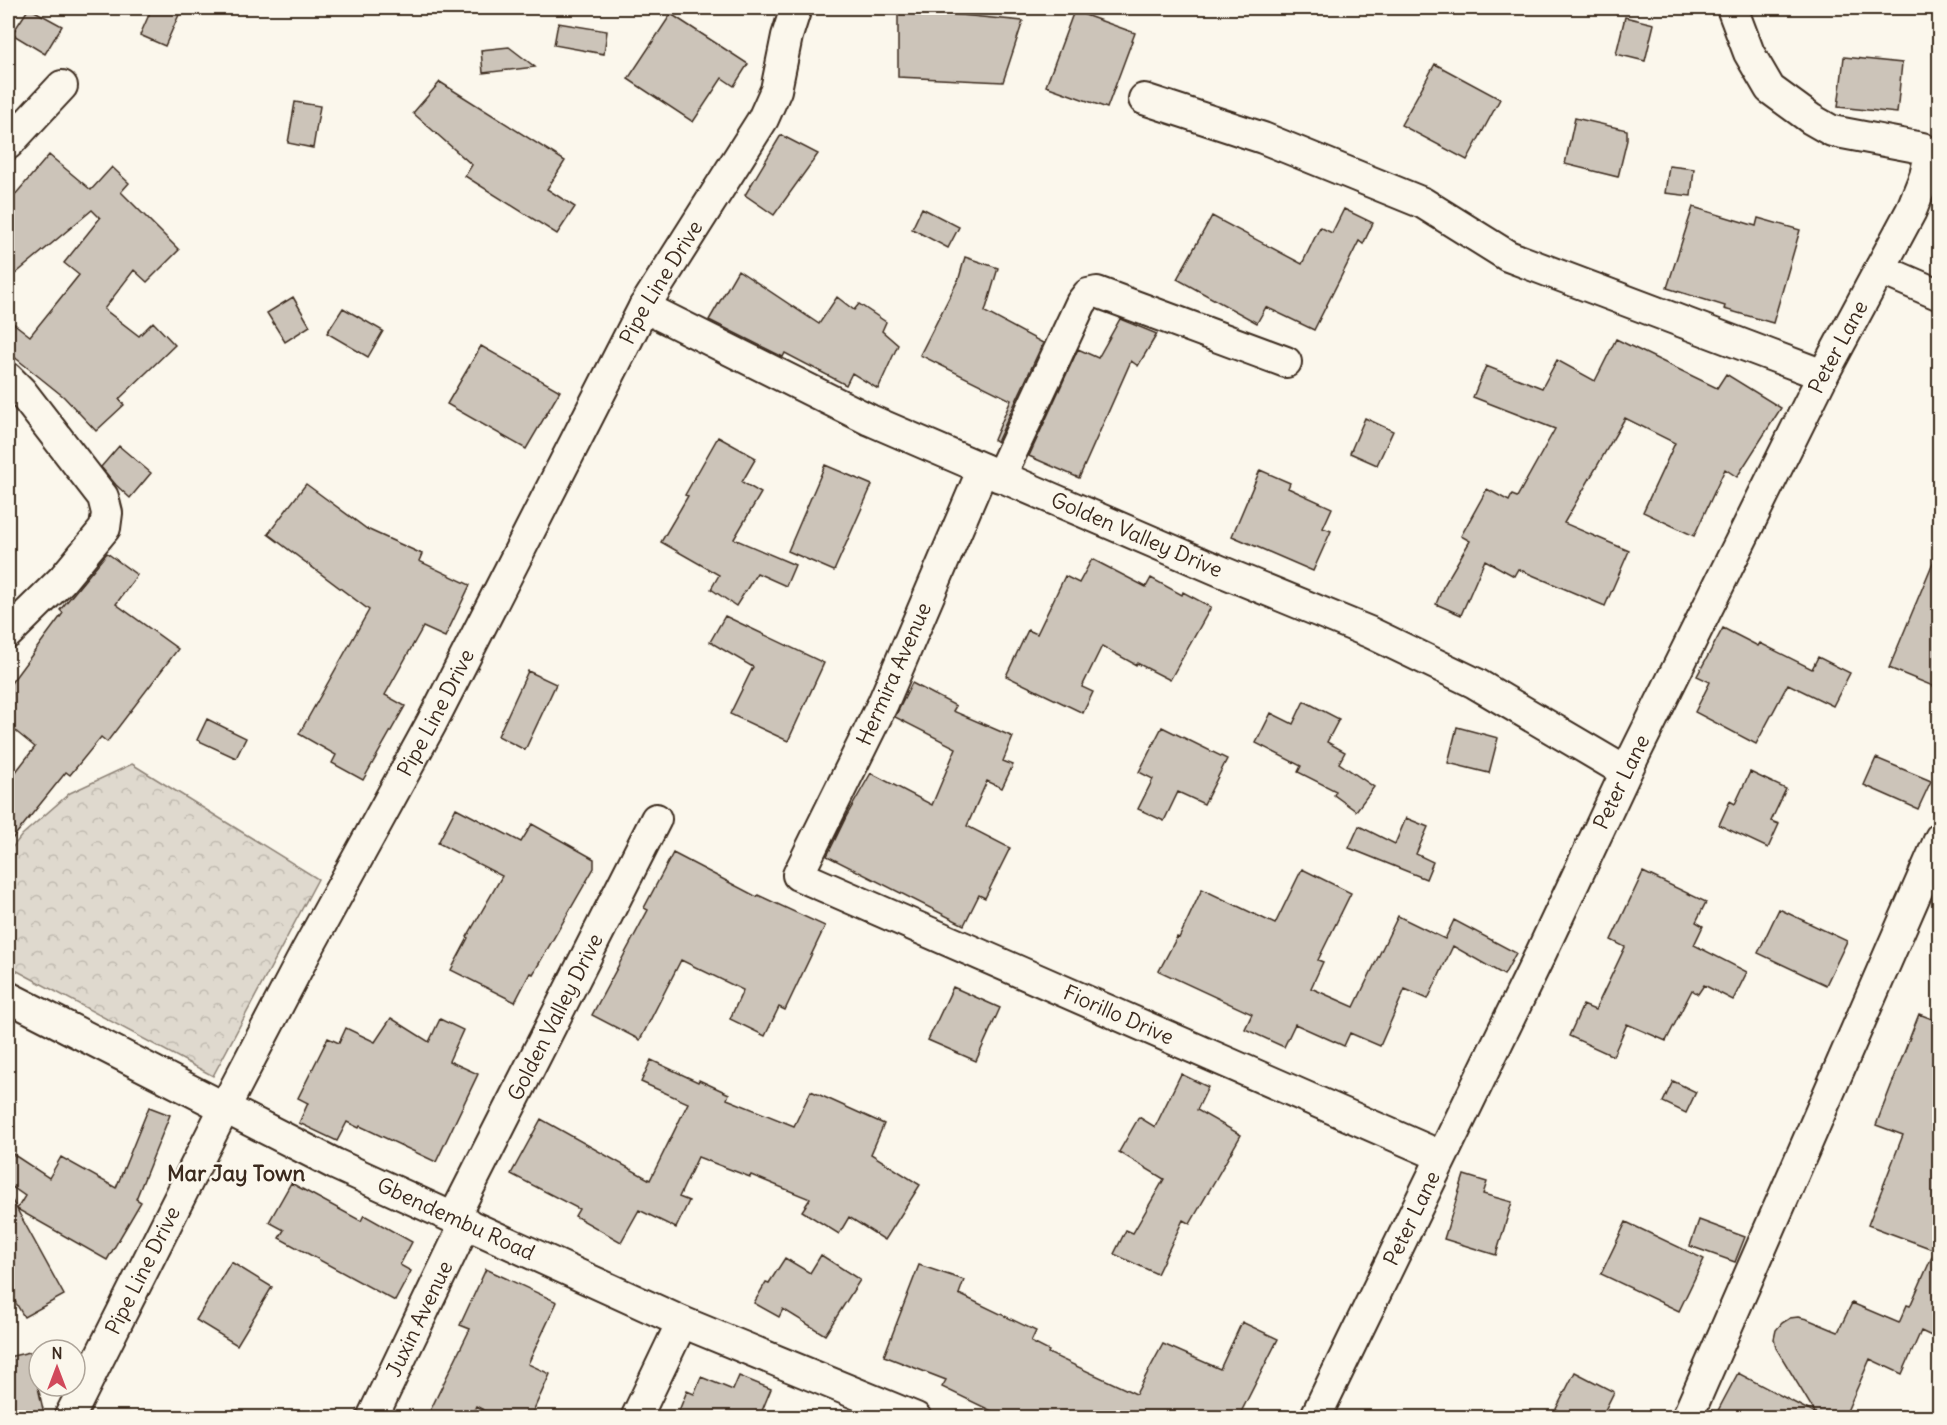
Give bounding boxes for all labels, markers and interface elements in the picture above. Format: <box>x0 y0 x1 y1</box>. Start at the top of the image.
street label: Pipe Line Drive <box>613 215 708 349</box>
street label: Peter Lane <box>1802 296 1874 398</box>
street label: Golden Valley Drive <box>1047 486 1227 583</box>
street label: Hermira Avenue <box>850 598 937 749</box>
street label: Pipe Line Drive <box>391 644 480 781</box>
street label: Peter Lane <box>1587 730 1655 833</box>
street label: Golden Valley Drive <box>501 929 609 1105</box>
street label: Fiorillo Drive <box>1059 979 1178 1050</box>
district label: Mar Jay Town <box>167 1159 305 1187</box>
street label: Peter Lane <box>1377 1166 1446 1270</box>
street label: Gbendembu Road <box>373 1171 539 1266</box>
street label: Pipe Line Drive <box>99 1202 186 1339</box>
street label: Juxin Avenue <box>380 1256 458 1381</box>
north arrow <box>27 1338 87 1398</box>
text: N <box>51 1343 63 1363</box>

